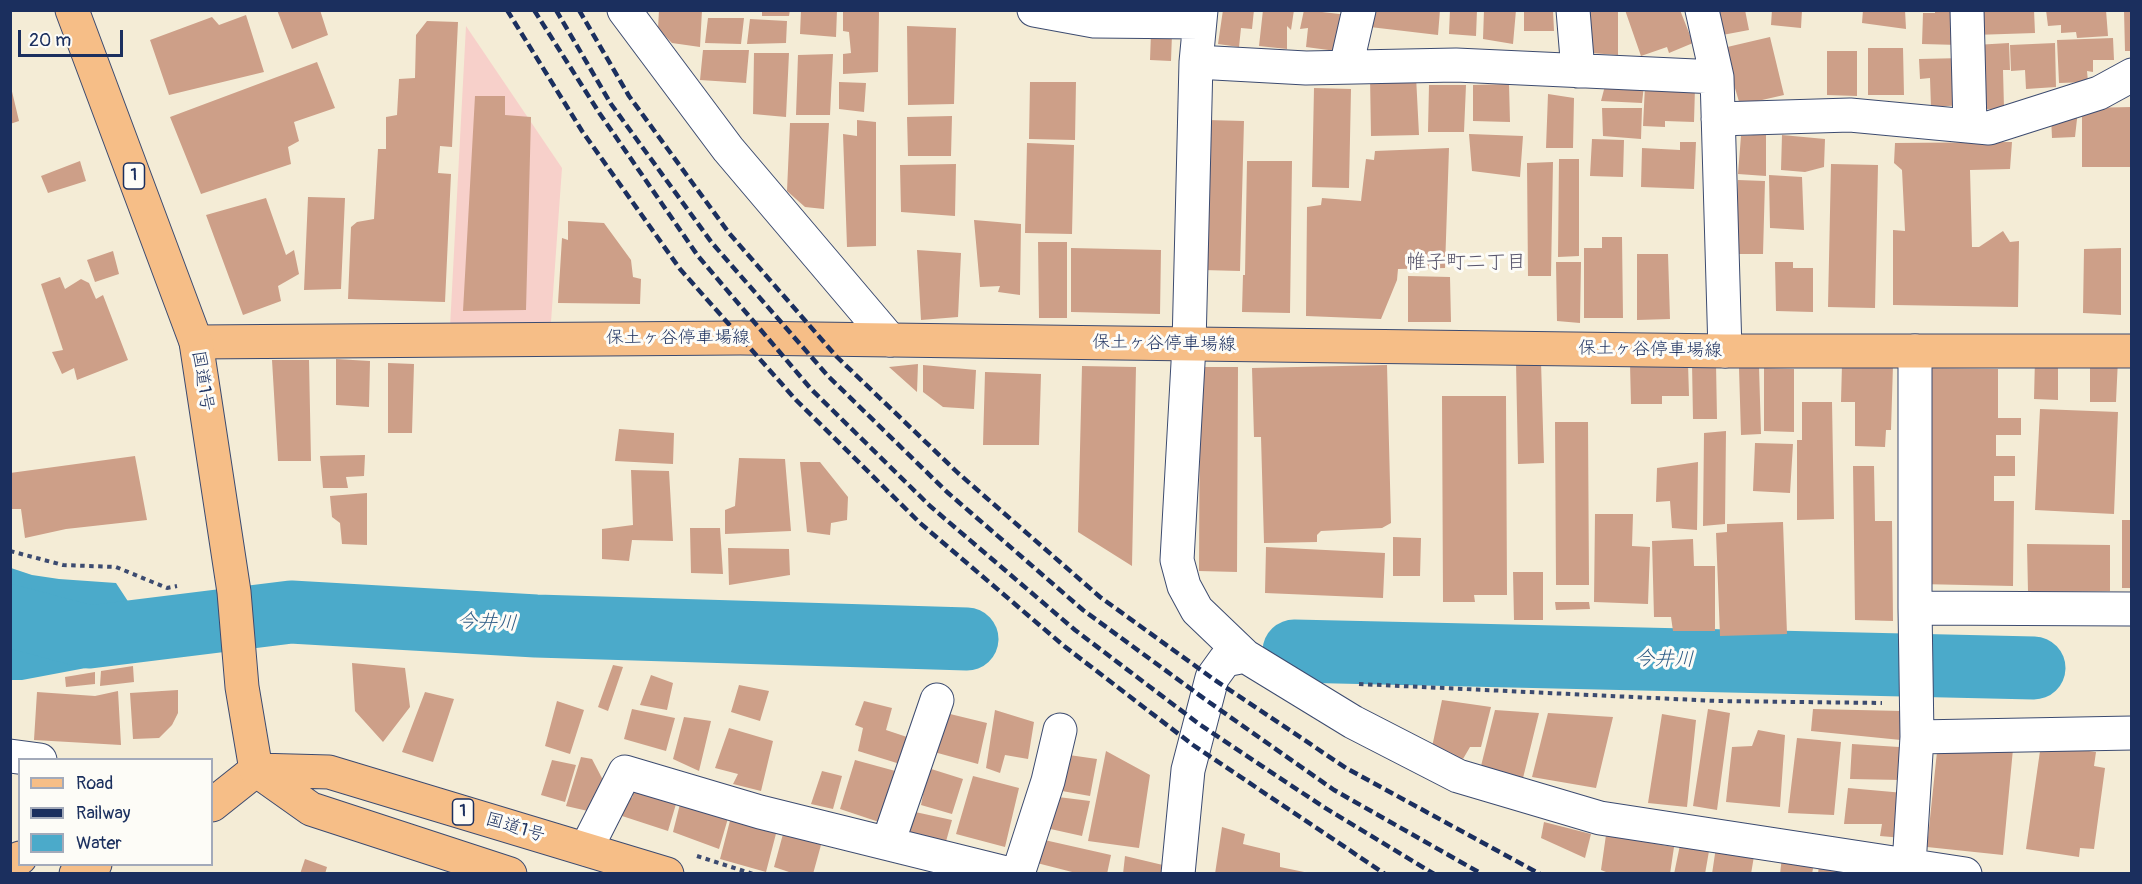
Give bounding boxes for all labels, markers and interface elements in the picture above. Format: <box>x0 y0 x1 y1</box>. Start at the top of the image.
scale bar <box>21 18 126 56</box>
text: 20 m <box>29 29 71 52</box>
road number: 1 <box>124 163 144 189</box>
district label: 帷子町二丁目 <box>1406 251 1526 275</box>
street label: 保土ヶ谷停車場線 <box>606 327 750 349</box>
street label: 保土ヶ谷停車場線 <box>1092 332 1236 356</box>
street label: 保土ヶ谷停車場線 <box>1578 338 1722 362</box>
street label: 国道1号 <box>187 349 217 413</box>
water label: 今井川 <box>456 609 518 637</box>
water label: 今井川 <box>1634 647 1694 673</box>
legend <box>18 758 213 866</box>
text: Road <box>76 772 113 795</box>
road number: 1 <box>452 799 474 825</box>
text: Railway <box>76 802 131 825</box>
street label: 国道1号 <box>483 809 547 847</box>
text: Water <box>76 832 122 855</box>

